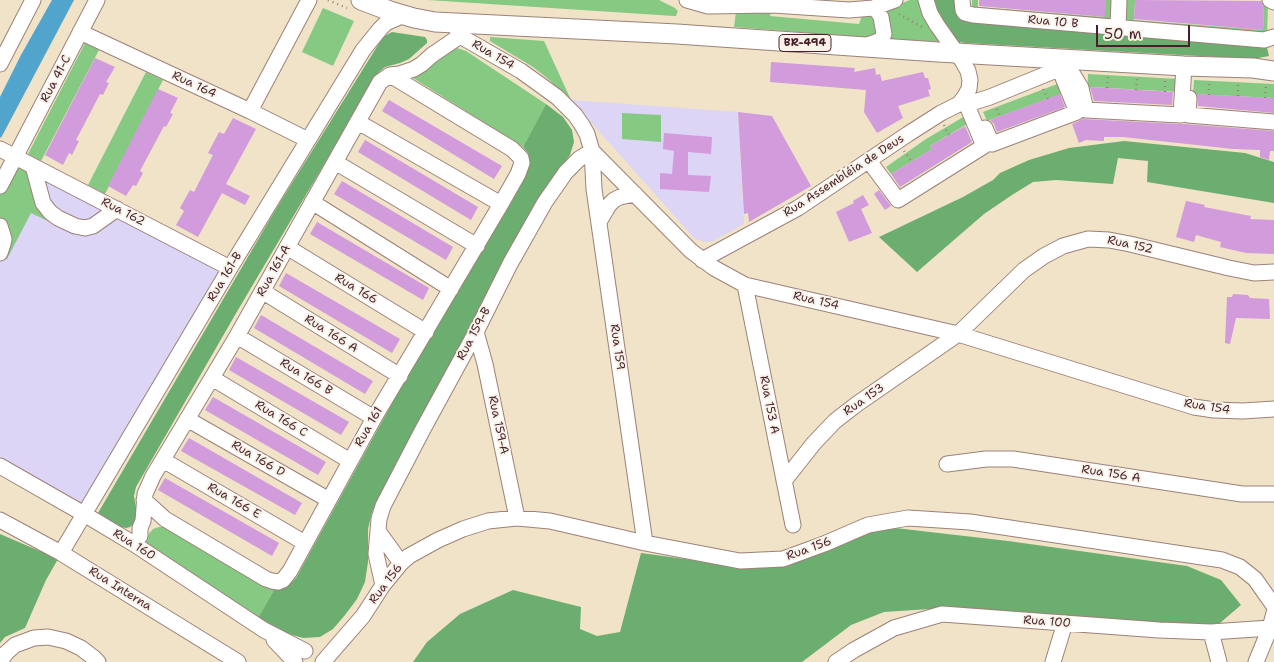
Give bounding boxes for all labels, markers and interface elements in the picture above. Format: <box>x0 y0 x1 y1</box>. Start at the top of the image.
street label: Rua 10 B <box>1027 13 1079 31</box>
scale bar <box>1099 15 1193 47</box>
text: 50 m <box>1104 24 1142 44</box>
road number: BR-494 <box>779 34 831 52</box>
street label: Rua 154 <box>469 37 517 73</box>
street label: Rua 41-C <box>38 53 74 105</box>
street label: Rua 164 <box>169 68 219 102</box>
street label: Rua Assembléia de Deus <box>781 132 907 220</box>
street label: Rua 162 <box>99 195 147 229</box>
street label: Rua 152 <box>1106 233 1154 257</box>
street label: Rua 161-A <box>254 243 294 299</box>
street label: Rua 161-B <box>205 250 245 304</box>
street label: Rua 166 <box>332 271 380 307</box>
street label: Rua 154 <box>792 289 840 313</box>
street label: Rua 159-B <box>454 305 494 363</box>
street label: Rua 166 A <box>302 312 360 356</box>
street label: Rua 159 <box>607 323 627 371</box>
street label: Rua 166 B <box>277 356 335 398</box>
street label: Rua 153 A <box>756 375 782 435</box>
street label: Rua 153 <box>841 381 887 419</box>
street label: Rua 159-A <box>485 394 511 456</box>
street label: Rua 154 <box>1183 396 1231 418</box>
street label: Rua 166 C <box>252 398 310 440</box>
street label: Rua 161 <box>352 405 386 449</box>
street label: Rua 166 D <box>229 438 287 480</box>
street label: Rua 156 A <box>1080 462 1142 486</box>
street label: Rua 166 E <box>205 480 263 522</box>
street label: Rua 160 <box>110 526 158 564</box>
street label: Rua 156 <box>785 534 833 564</box>
street label: Rua 156 <box>366 561 406 607</box>
street label: Rua Interna <box>86 564 154 614</box>
street label: Rua 100 <box>1023 613 1071 631</box>

